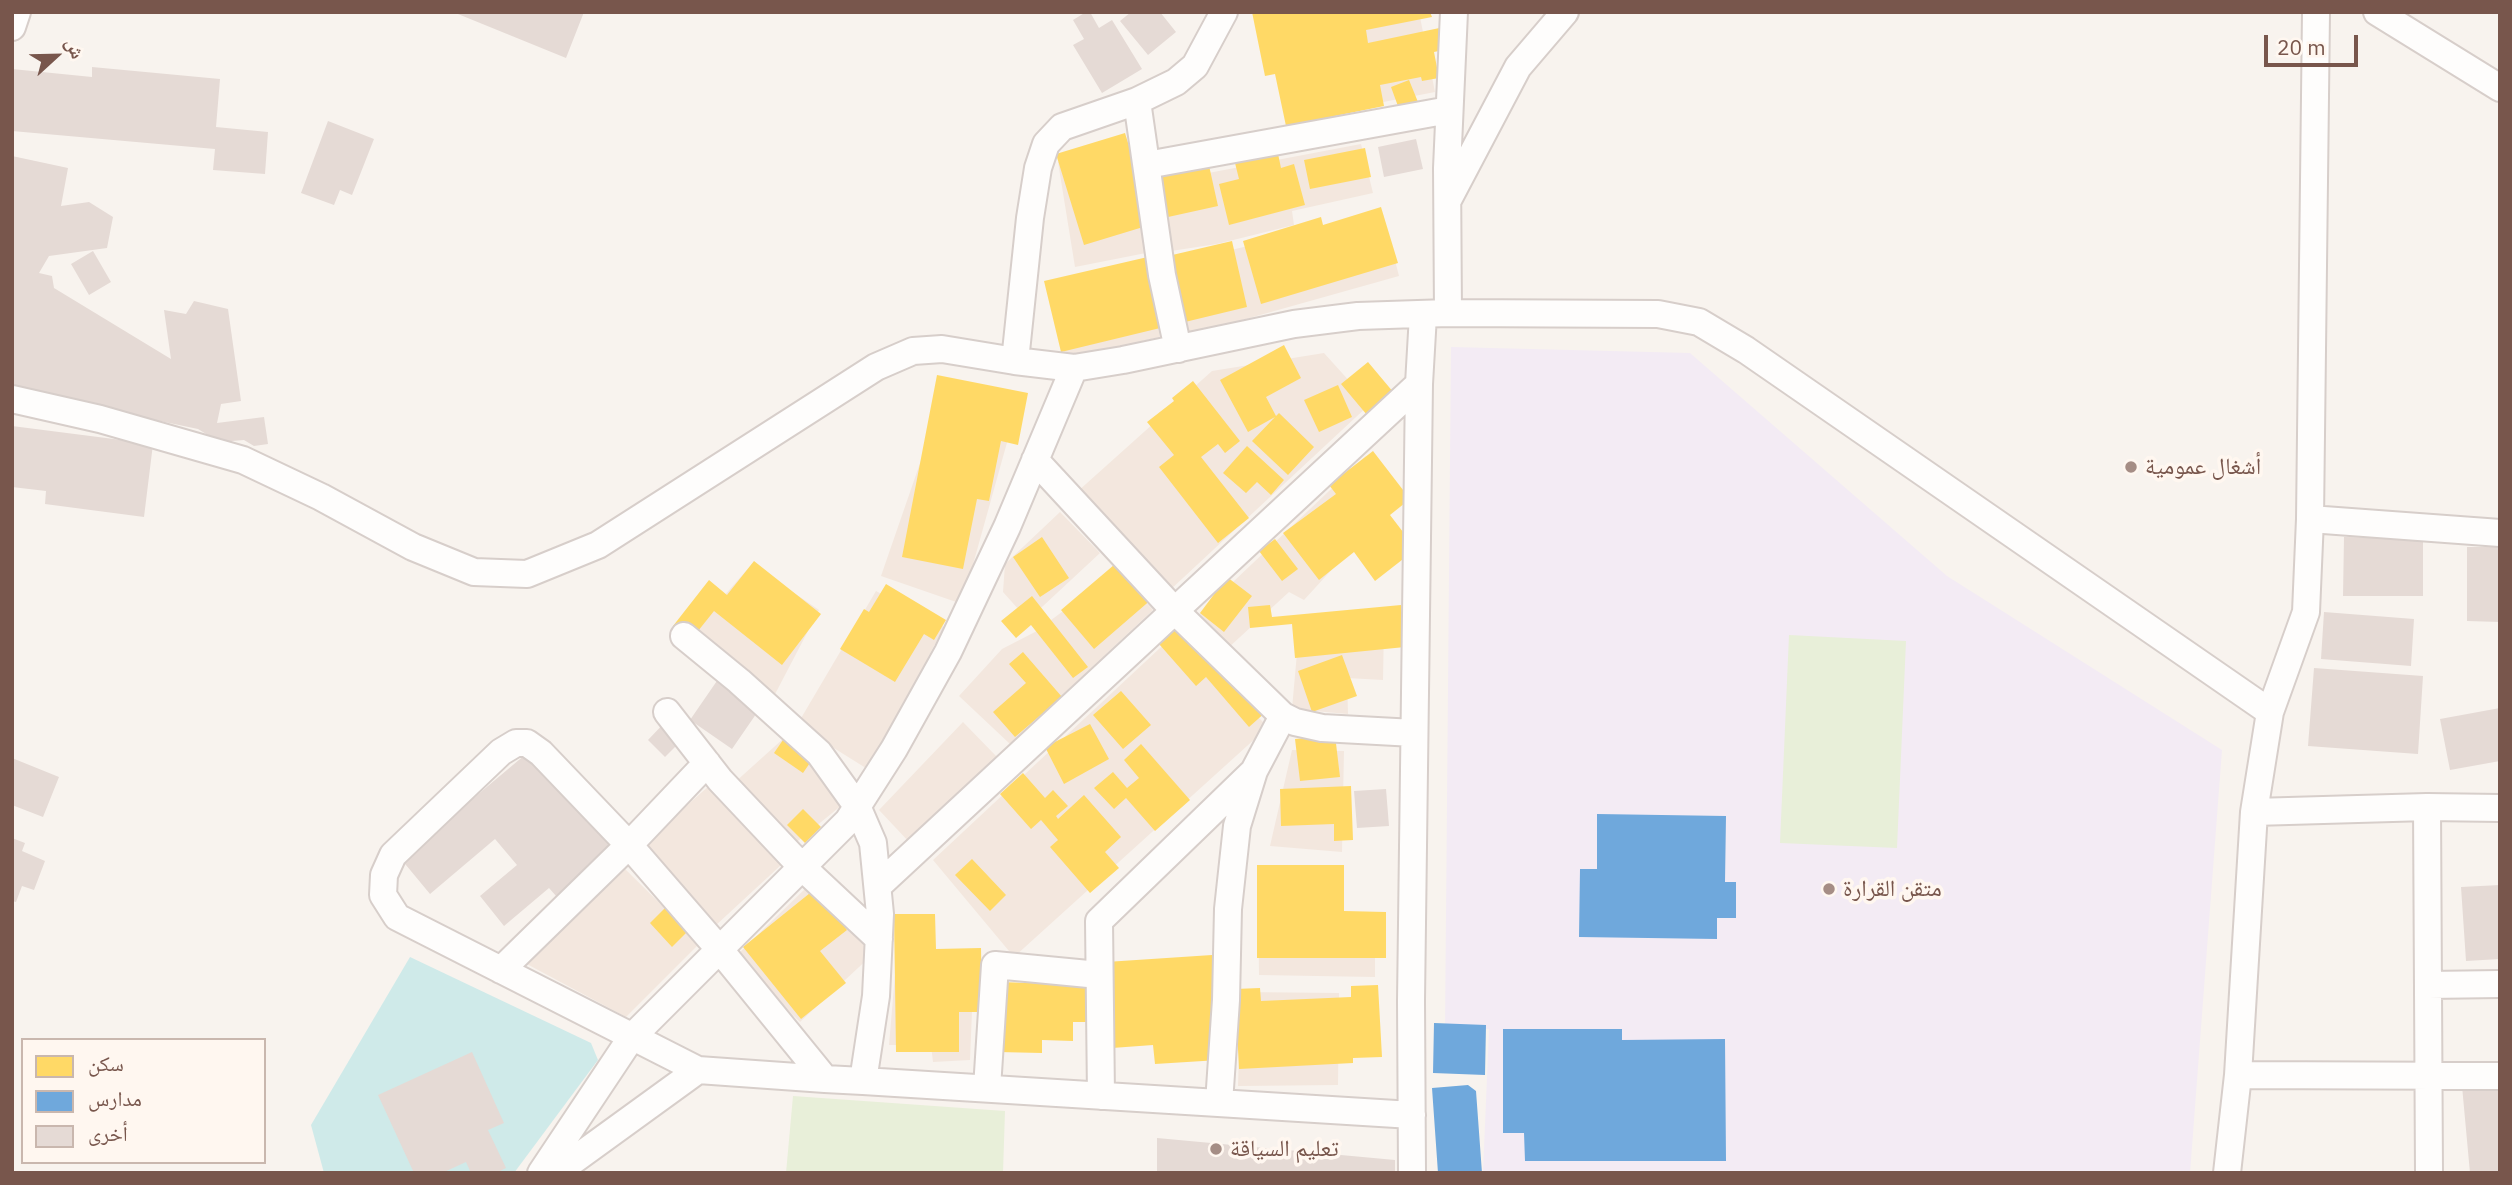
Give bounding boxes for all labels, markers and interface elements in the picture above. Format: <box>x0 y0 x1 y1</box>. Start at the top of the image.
north arrow <box>21 21 91 91</box>
scale bar <box>2267 21 2362 65</box>
text: 20 m <box>2277 33 2326 61</box>
text: ش <box>61 34 90 62</box>
place label: أشغال عمومية <box>2145 453 2261 481</box>
marker: أشغال عمومية <box>2123 459 2139 475</box>
place label: متقن القرارة <box>1843 875 1942 903</box>
marker: متقن القرارة <box>1821 881 1837 897</box>
legend <box>21 1038 266 1164</box>
text: سكن <box>88 1049 124 1077</box>
text: مدارس <box>88 1084 142 1112</box>
text: أخرى <box>88 1119 128 1147</box>
place label: تعليم السياقة <box>1230 1135 1339 1163</box>
marker: تعليم السياقة <box>1208 1141 1224 1157</box>

